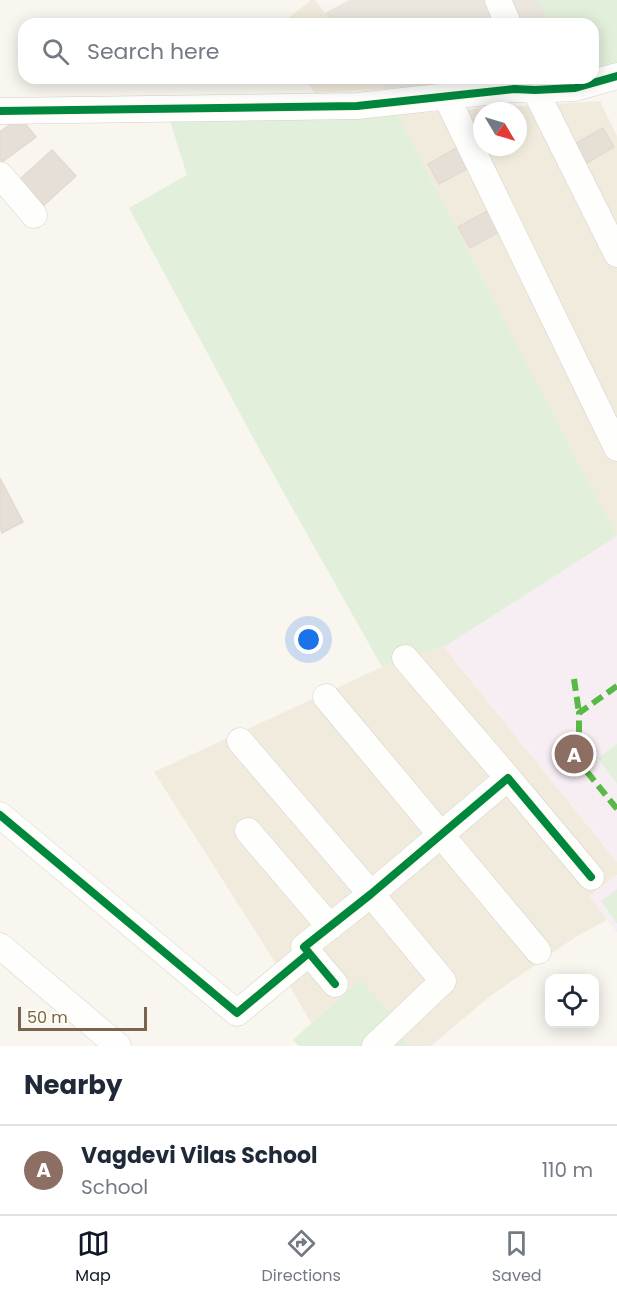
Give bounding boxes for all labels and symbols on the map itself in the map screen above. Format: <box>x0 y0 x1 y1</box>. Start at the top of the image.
north arrow <box>473 102 527 156</box>
your location <box>294 625 323 654</box>
pin: A <box>554 732 594 777</box>
scale bar <box>18 1004 147 1032</box>

